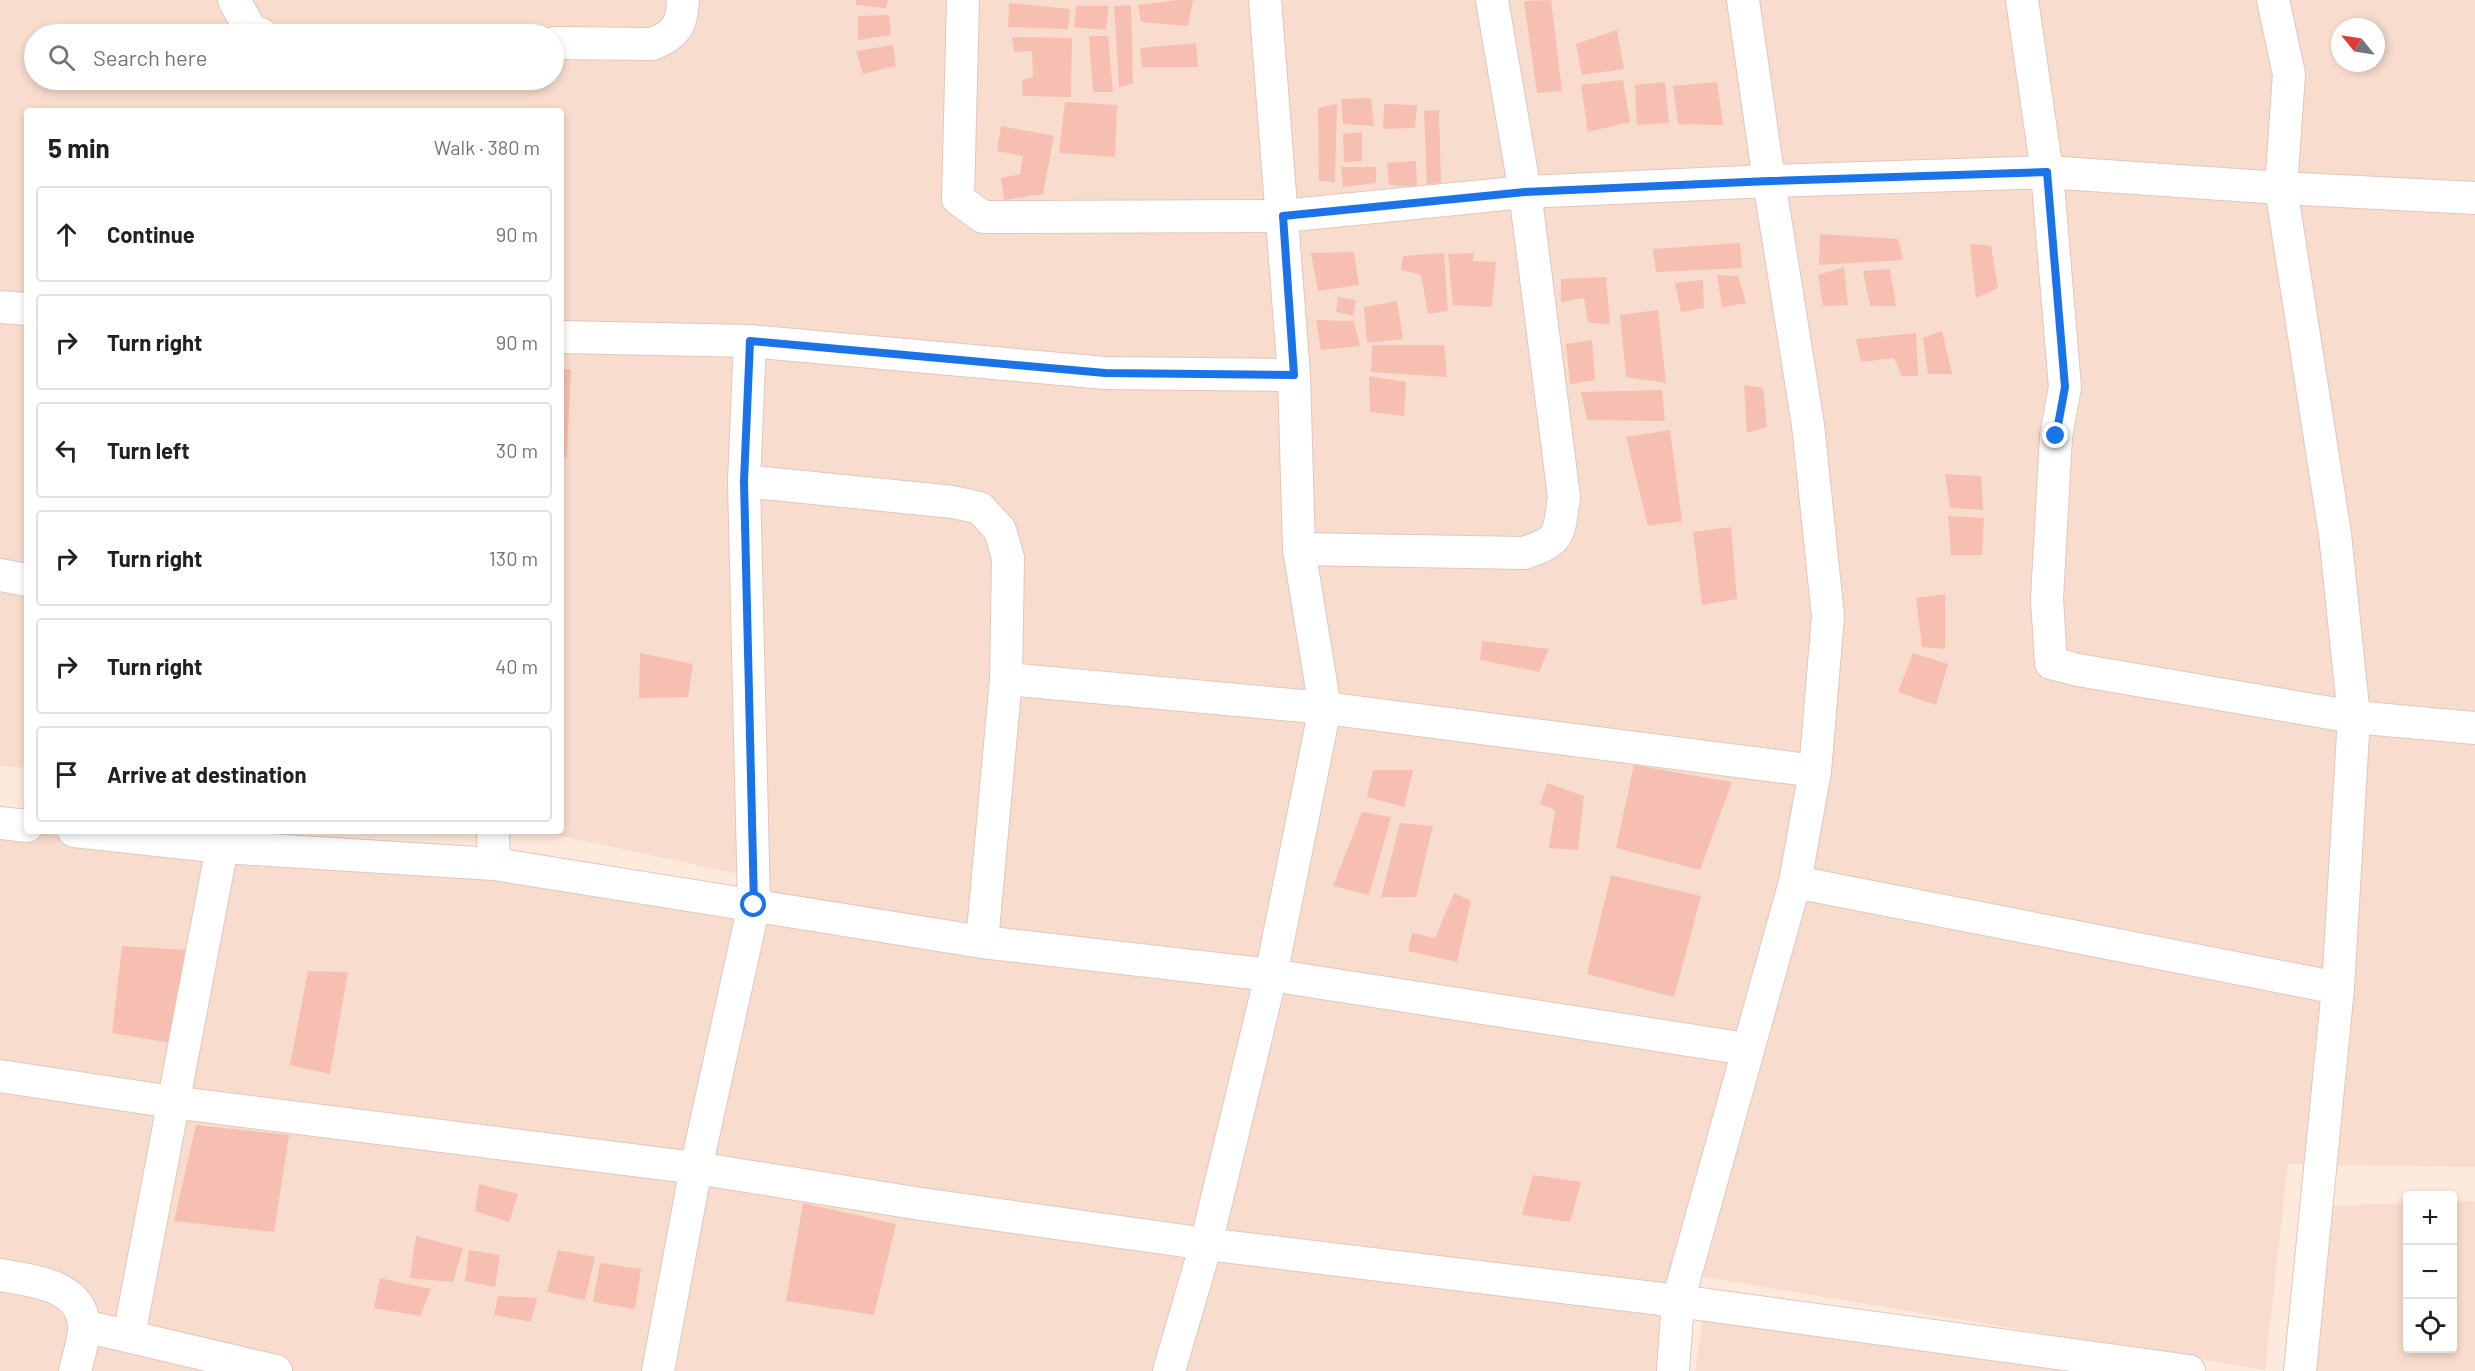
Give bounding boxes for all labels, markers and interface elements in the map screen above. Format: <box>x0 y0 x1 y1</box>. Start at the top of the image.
north arrow <box>2331 18 2385 72</box>
search box <box>24 24 564 90</box>
icon: search <box>45 41 78 74</box>
text: Search here <box>93 44 207 70</box>
text: 5 min <box>48 132 110 163</box>
text: Walk · 380 m <box>434 135 540 159</box>
icon: ahead <box>50 218 83 251</box>
text: Continue <box>107 221 195 247</box>
text: 90 m <box>496 222 538 246</box>
icon: right <box>50 326 83 359</box>
text: Turn right <box>107 329 202 355</box>
text: 90 m <box>496 330 538 354</box>
route end <box>2042 422 2068 448</box>
icon: left <box>50 434 83 467</box>
text: Turn left <box>107 437 190 463</box>
text: 30 m <box>496 438 538 462</box>
icon: right <box>50 542 83 575</box>
text: Turn right <box>107 545 202 571</box>
text: 130 m <box>489 546 538 570</box>
icon: right <box>50 650 83 683</box>
text: Turn right <box>107 653 202 679</box>
text: 40 m <box>495 654 538 678</box>
icon: arrive <box>50 758 83 791</box>
text: Arrive at destination <box>107 761 306 787</box>
route start <box>740 891 766 917</box>
map controls <box>2403 1191 2457 1353</box>
button: + <box>2403 1191 2457 1245</box>
button: − <box>2403 1245 2457 1299</box>
button: locate <box>2403 1299 2457 1353</box>

